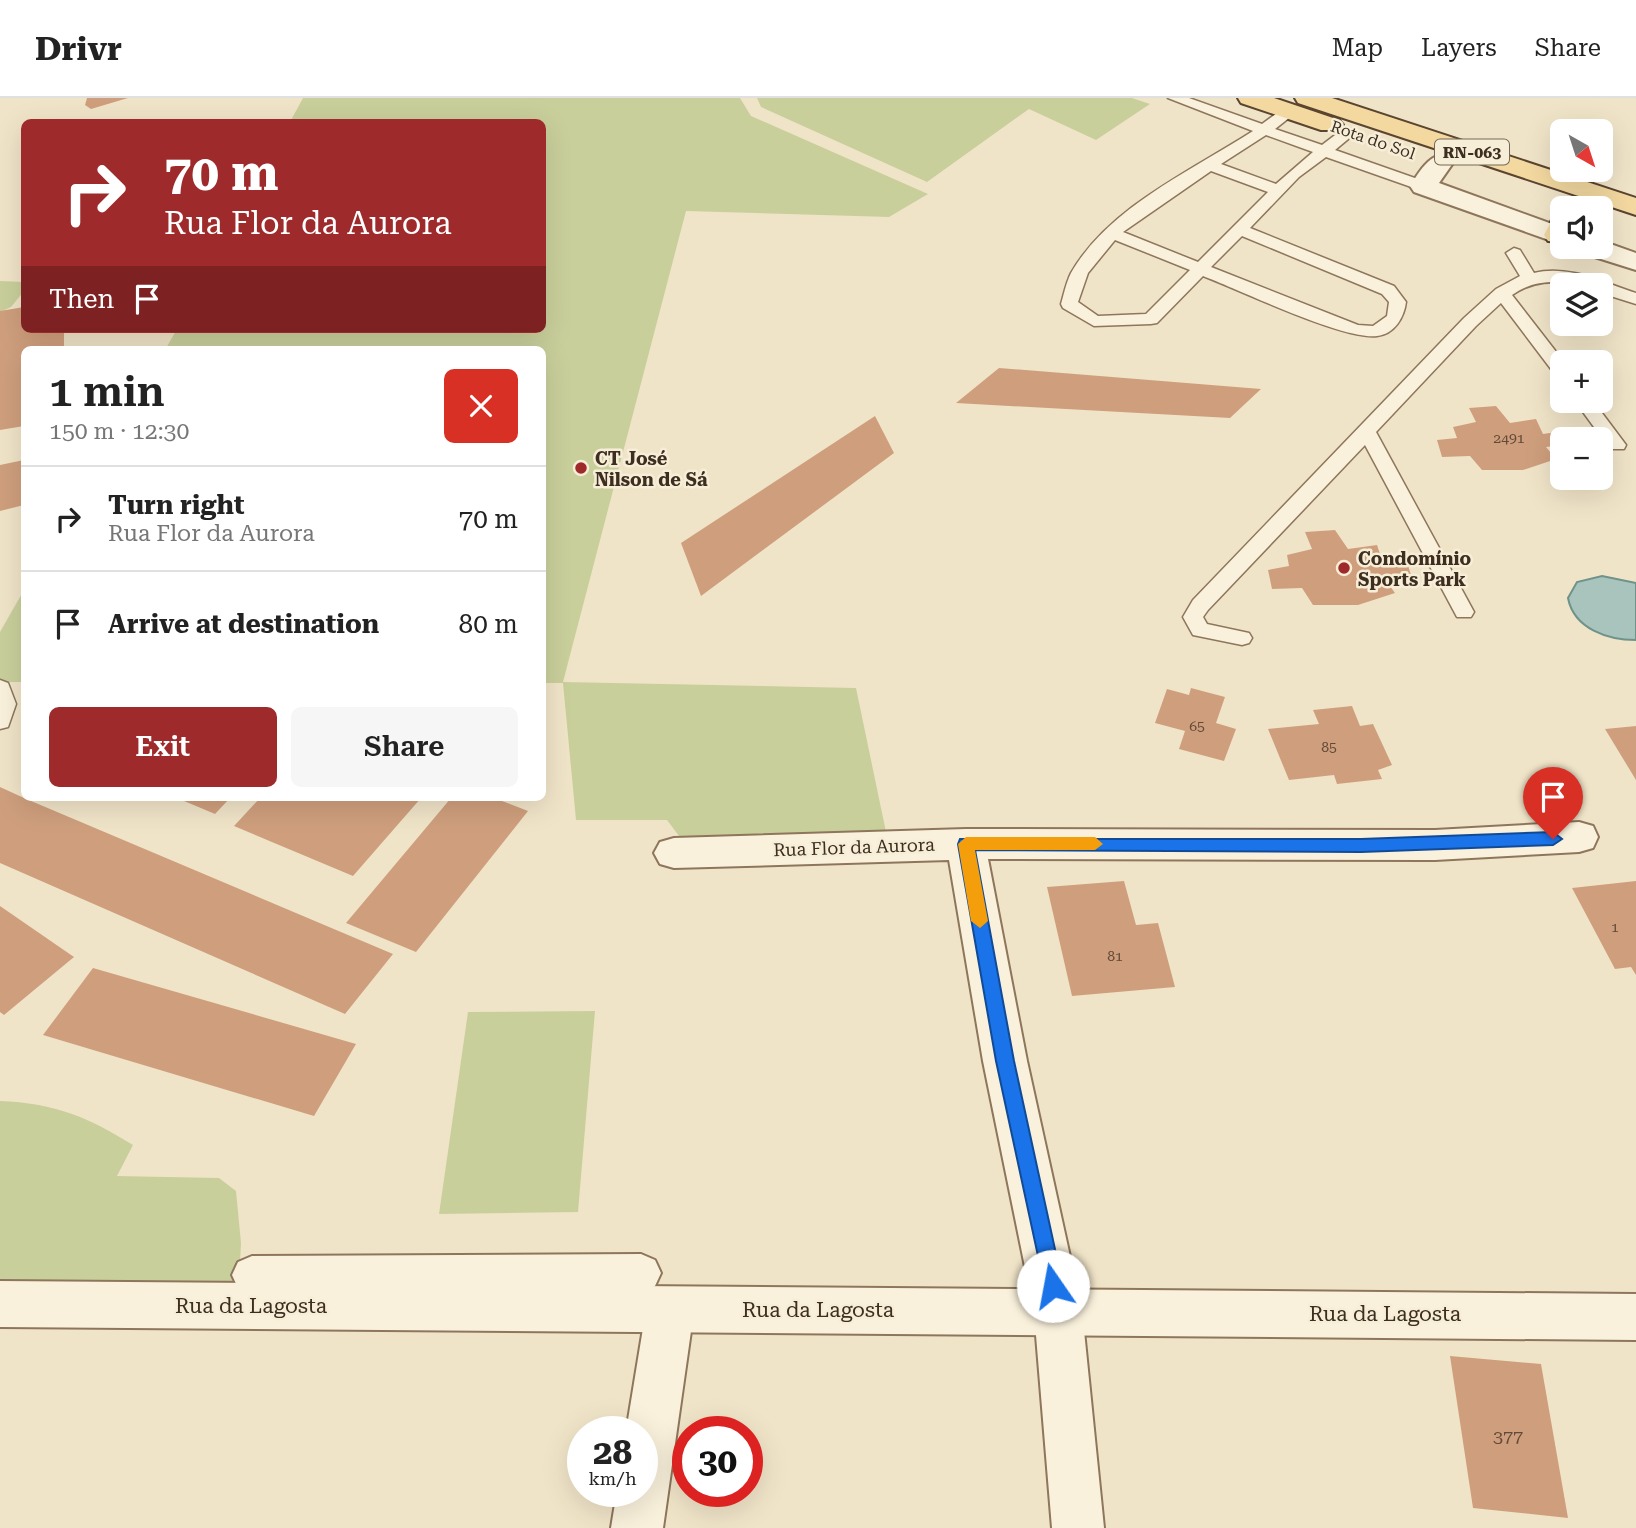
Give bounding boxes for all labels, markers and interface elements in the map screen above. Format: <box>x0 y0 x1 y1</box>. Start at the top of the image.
text: Drivr <box>35 29 122 68</box>
text: Map <box>1332 34 1383 62</box>
text: Layers <box>1421 34 1497 62</box>
text: Share <box>1535 34 1601 62</box>
street label: Rota do Sol <box>1328 117 1418 163</box>
north arrow <box>1550 119 1614 182</box>
map controls <box>1550 119 1613 490</box>
road number: RN-063 <box>1435 140 1509 164</box>
text: 70 m <box>164 145 279 202</box>
icon: right <box>49 147 140 238</box>
button: sound <box>1550 196 1613 259</box>
text: Rua Flor da Aurora <box>164 204 452 242</box>
button: layers <box>1550 273 1613 336</box>
icon: arrive <box>128 280 166 318</box>
text: Then <box>49 284 114 314</box>
button: + <box>1550 350 1613 413</box>
text: 1 min <box>49 367 165 416</box>
button: close <box>444 369 518 443</box>
text: 150 m · 12:30 <box>49 418 189 445</box>
button: − <box>1550 427 1613 490</box>
house number: 2491 <box>1493 430 1525 446</box>
place label: CT José Nilson de Sá <box>595 448 708 490</box>
marker: CT José Nilson de Sá <box>573 460 589 476</box>
text: Turn right <box>108 490 244 520</box>
icon: right <box>49 500 87 538</box>
text: 70 m <box>459 504 518 534</box>
text: Rua Flor da Aurora <box>108 520 315 547</box>
place label: Condomínio Sports Park <box>1358 548 1472 590</box>
marker: Condomínio Sports Park <box>1336 560 1352 576</box>
icon: arrive <box>49 605 87 643</box>
text: Arrive at destination <box>108 609 379 639</box>
text: 80 m <box>459 609 518 639</box>
button: Exit <box>49 707 277 787</box>
button: Share <box>291 707 518 787</box>
house number: 65 <box>1189 718 1205 734</box>
house number: 85 <box>1321 739 1337 755</box>
pin <box>1523 767 1583 839</box>
icon: arrive <box>1534 778 1572 816</box>
street label: Rua Flor da Aurora <box>773 834 935 860</box>
house number: 1 <box>1611 919 1619 935</box>
house number: 81 <box>1107 948 1123 964</box>
position arrow <box>1016 1249 1090 1323</box>
street label: Rua da Lagosta <box>175 1294 328 1318</box>
street label: Rua da Lagosta <box>742 1298 895 1322</box>
street label: Rua da Lagosta <box>1309 1302 1462 1326</box>
speed limit sign: 30 <box>672 1416 763 1507</box>
house number: 377 <box>1493 1426 1523 1447</box>
text: 28 <box>593 1432 632 1473</box>
text: km/h <box>588 1468 637 1489</box>

